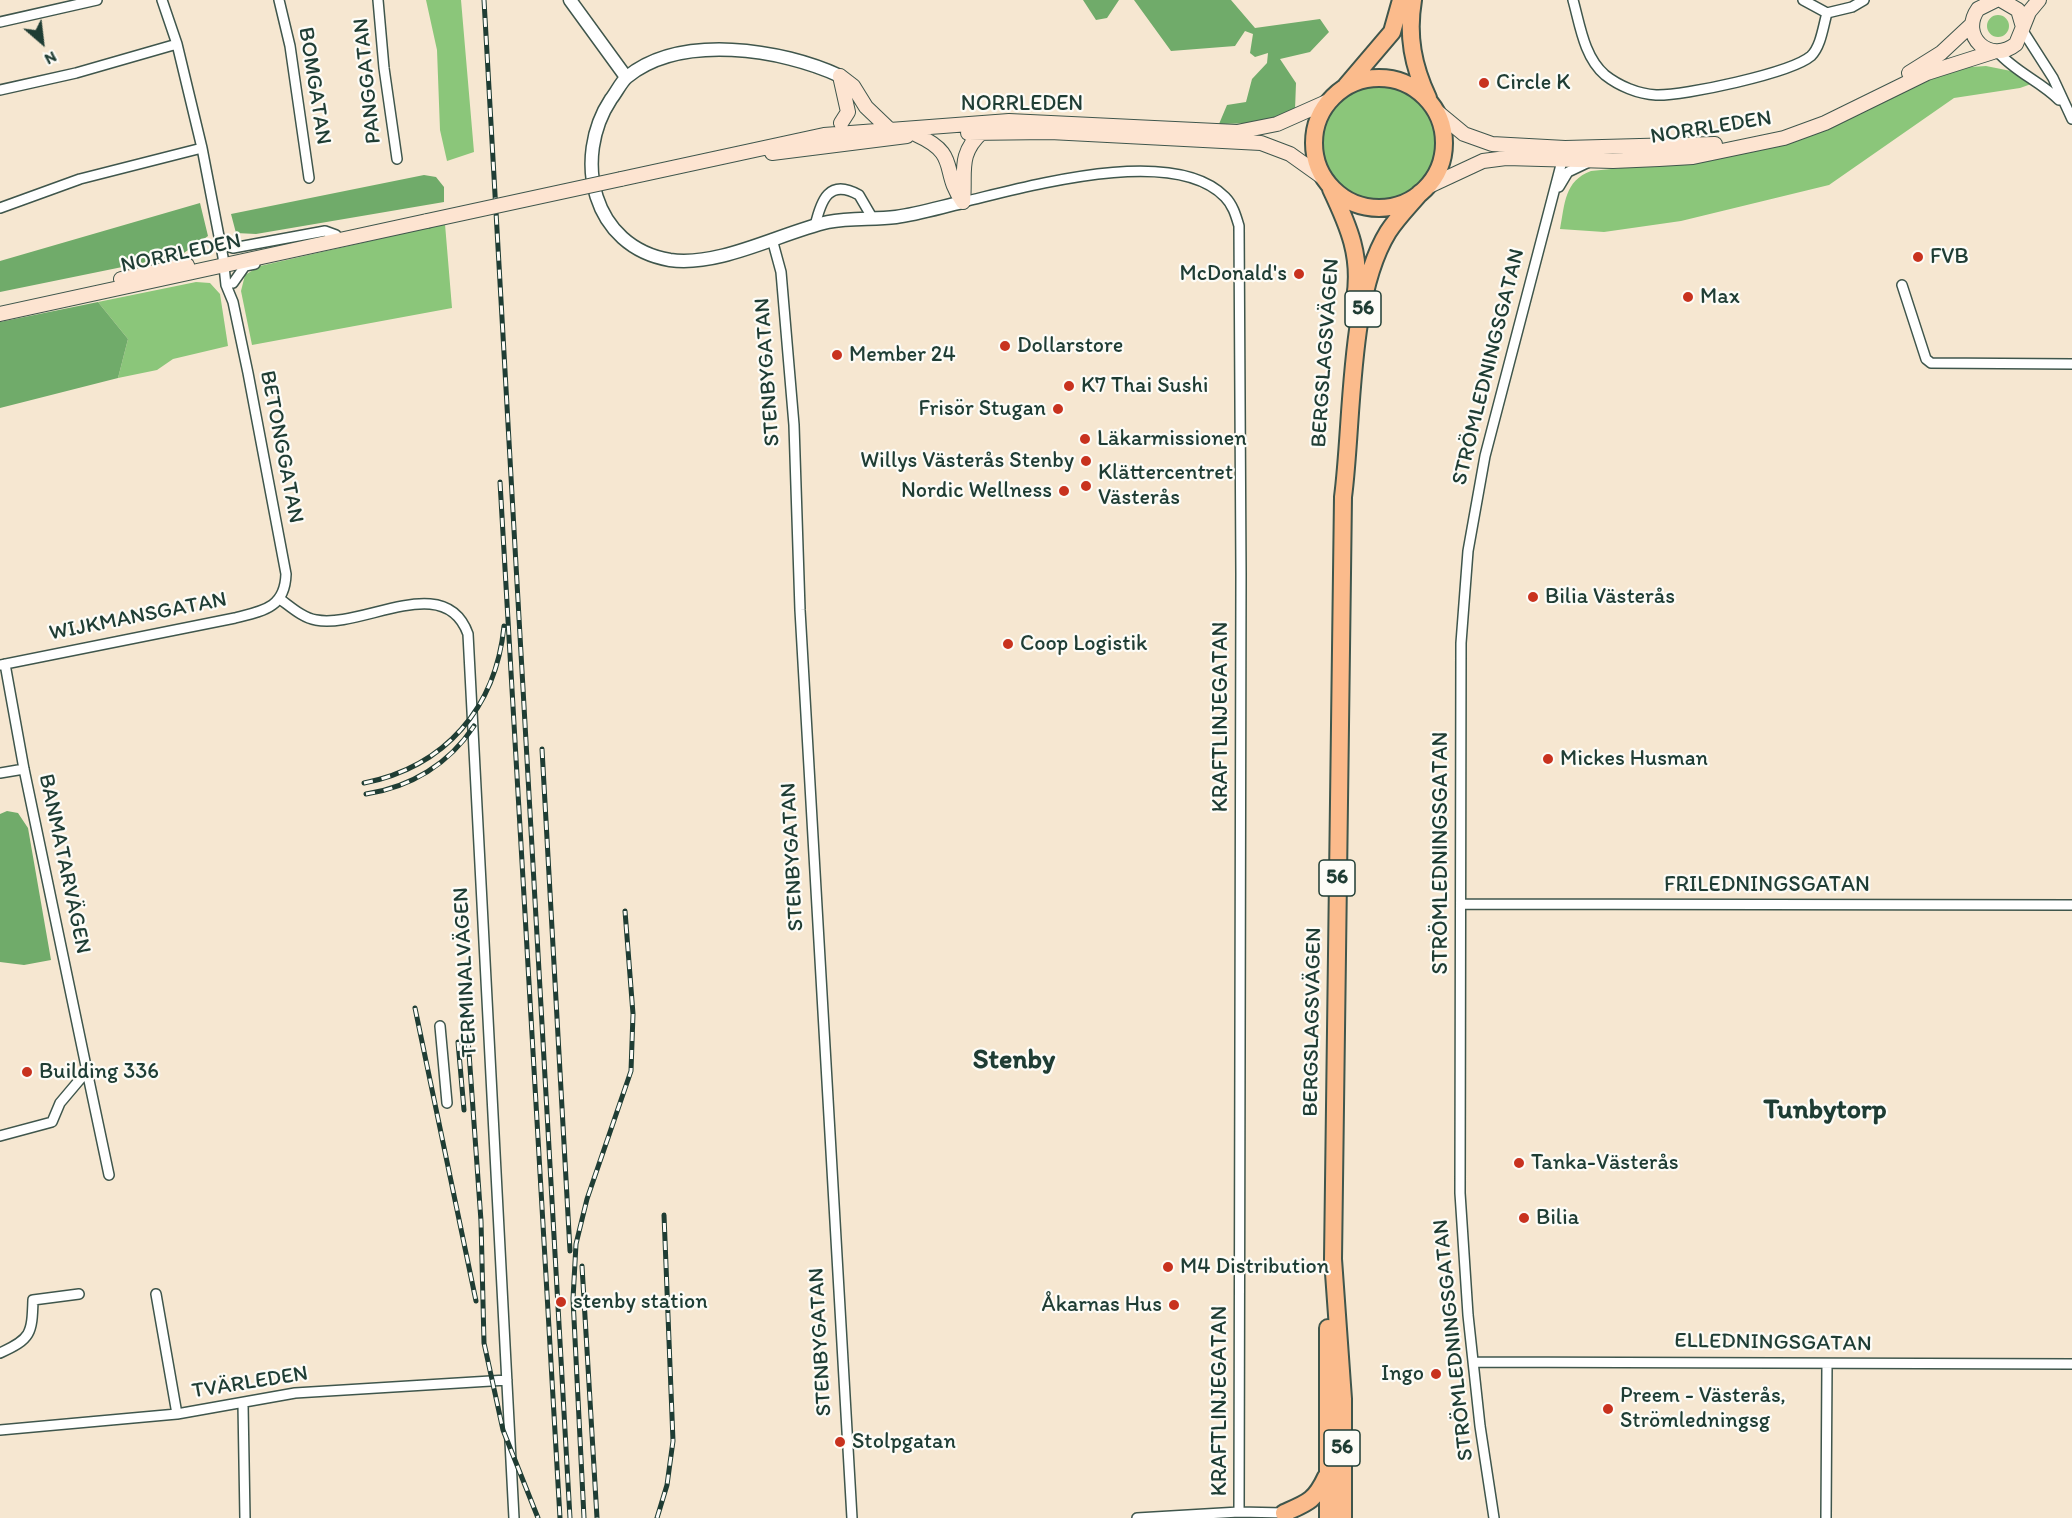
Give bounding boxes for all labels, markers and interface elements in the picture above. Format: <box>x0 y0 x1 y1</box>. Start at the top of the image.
north arrow <box>12 12 72 72</box>
street label: PANGGATAN <box>348 17 388 145</box>
street label: BOMGATAN <box>292 25 336 147</box>
text: N <box>41 47 60 69</box>
place label: Circle K <box>1496 70 1570 96</box>
marker: Circle K <box>1477 76 1491 90</box>
street label: NORRLEDEN <box>961 91 1083 117</box>
street label: NORRLEDEN <box>1648 105 1774 151</box>
street label: NORRLEDEN <box>118 228 244 280</box>
place label: FVB <box>1930 244 1969 270</box>
street label: STRÖMLEDNINGSGATAN <box>1447 246 1531 488</box>
marker: FVB <box>1911 250 1925 264</box>
street label: BERGSLAGSVÄGEN <box>1306 258 1346 448</box>
place label: McDonald's <box>1179 261 1287 287</box>
marker: McDonald's <box>1292 267 1306 281</box>
place label: Max <box>1700 284 1740 310</box>
marker: Max <box>1681 290 1695 304</box>
road number: 56 <box>1345 291 1381 327</box>
street label: STENBYGATAN <box>750 297 786 447</box>
place label: Dollarstore <box>1017 333 1123 359</box>
marker: Dollarstore <box>998 339 1012 353</box>
place label: Member 24 <box>849 342 956 368</box>
marker: Member 24 <box>830 348 844 362</box>
street label: BETONGGATAN <box>253 368 309 526</box>
place label: K7 Thai Sushi <box>1081 373 1208 399</box>
marker: K7 Thai Sushi <box>1062 379 1076 393</box>
place label: Frisör Stugan <box>919 396 1046 422</box>
marker: Frisör Stugan <box>1051 402 1065 416</box>
place label: Läkarmissionen <box>1097 426 1247 452</box>
marker: Läkarmissionen <box>1078 432 1092 446</box>
place label: Willys Västerås Stenby <box>860 448 1074 474</box>
marker: Willys Västerås Stenby <box>1079 454 1093 468</box>
place label: Klättercentret Västerås <box>1098 460 1233 512</box>
place label: Nordic Wellness <box>901 478 1052 504</box>
marker: Klättercentret Västerås <box>1079 479 1093 493</box>
marker: Nordic Wellness <box>1057 484 1071 498</box>
place label: Bilia Västerås <box>1545 584 1675 610</box>
street label: WIJKMANSGATAN <box>47 587 229 647</box>
marker: Bilia Västerås <box>1526 590 1540 604</box>
street label: KRAFTLINJEGATAN <box>1208 622 1234 812</box>
place label: Coop Logistik <box>1020 631 1147 657</box>
marker: Coop Logistik <box>1001 637 1015 651</box>
street label: STRÖMLEDNINGSGATAN <box>1428 732 1454 974</box>
place label: Mickes Husman <box>1560 746 1708 772</box>
marker: Mickes Husman <box>1541 752 1555 766</box>
street label: BANMATARVÄGEN <box>32 772 96 956</box>
street label: STENBYGATAN <box>776 782 810 932</box>
road number: 56 <box>1319 860 1355 896</box>
street label: FRILEDNINGSGATAN <box>1664 872 1870 898</box>
street label: TERMINALVÄGEN <box>448 886 484 1058</box>
street label: BERGSLAGSVÄGEN <box>1298 927 1328 1117</box>
district label: Stenby <box>973 1044 1055 1078</box>
place label: Building 336 <box>39 1059 159 1085</box>
marker: Building 336 <box>20 1065 34 1079</box>
district label: Tunbytorp <box>1764 1094 1886 1128</box>
place label: Tanka-Västerås <box>1531 1150 1679 1176</box>
marker: Tanka-Västerås <box>1512 1156 1526 1170</box>
place label: Bilia <box>1536 1205 1579 1231</box>
marker: Bilia <box>1517 1211 1531 1225</box>
street label: STRÖMLEDNINGSGATAN <box>1428 1218 1480 1462</box>
place label: M4 Distribution <box>1180 1254 1329 1280</box>
marker: M4 Distribution <box>1161 1260 1175 1274</box>
street label: STENBYGATAN <box>804 1267 838 1417</box>
place label: stenby station <box>573 1289 708 1315</box>
place label: Åkarnas Hus <box>1042 1292 1162 1318</box>
marker: stenby station <box>554 1295 568 1309</box>
marker: Åkarnas Hus <box>1167 1298 1181 1312</box>
street label: KRAFTLINJEGATAN <box>1207 1306 1233 1496</box>
street label: ELLEDNINGSGATAN <box>1674 1328 1872 1358</box>
street label: TVÄRLEDEN <box>190 1361 310 1405</box>
place label: Ingo <box>1381 1361 1424 1387</box>
marker: Ingo <box>1429 1367 1443 1381</box>
place label: Preem - Västerås, Strömledningsg <box>1620 1383 1786 1434</box>
marker: Preem - Västerås, Strömledningsg <box>1601 1402 1615 1416</box>
place label: Stolpgatan <box>852 1429 956 1455</box>
road number: 56 <box>1324 1430 1360 1466</box>
marker: Stolpgatan <box>833 1435 847 1449</box>

